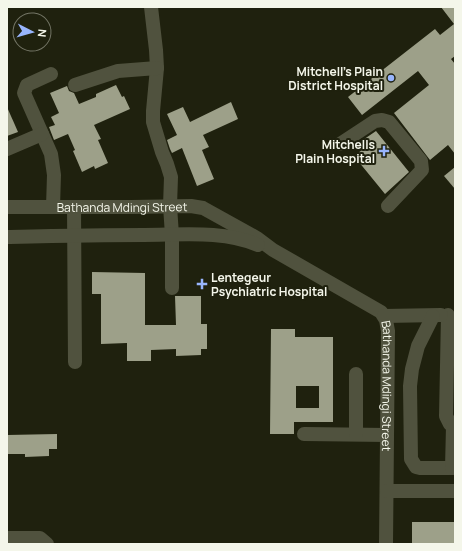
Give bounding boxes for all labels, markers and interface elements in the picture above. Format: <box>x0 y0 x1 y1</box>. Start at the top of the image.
north arrow <box>12 12 52 52</box>
text: N <box>35 28 50 38</box>
place label: Mitchell's Plain District Hospital <box>288 63 383 94</box>
marker: Mitchell's Plain District Hospital <box>386 73 396 83</box>
place label: Mitchells Plain Hospital <box>295 136 376 167</box>
marker: Mitchells Plain Hospital <box>378 145 390 157</box>
street label: Bathanda Mdingi Street <box>57 198 188 216</box>
place label: Lentegeur Psychiatric Hospital <box>211 269 327 300</box>
marker: Lentegeur Psychiatric Hospital <box>196 278 208 290</box>
street label: Bathanda Mdingi Street <box>378 319 397 452</box>

